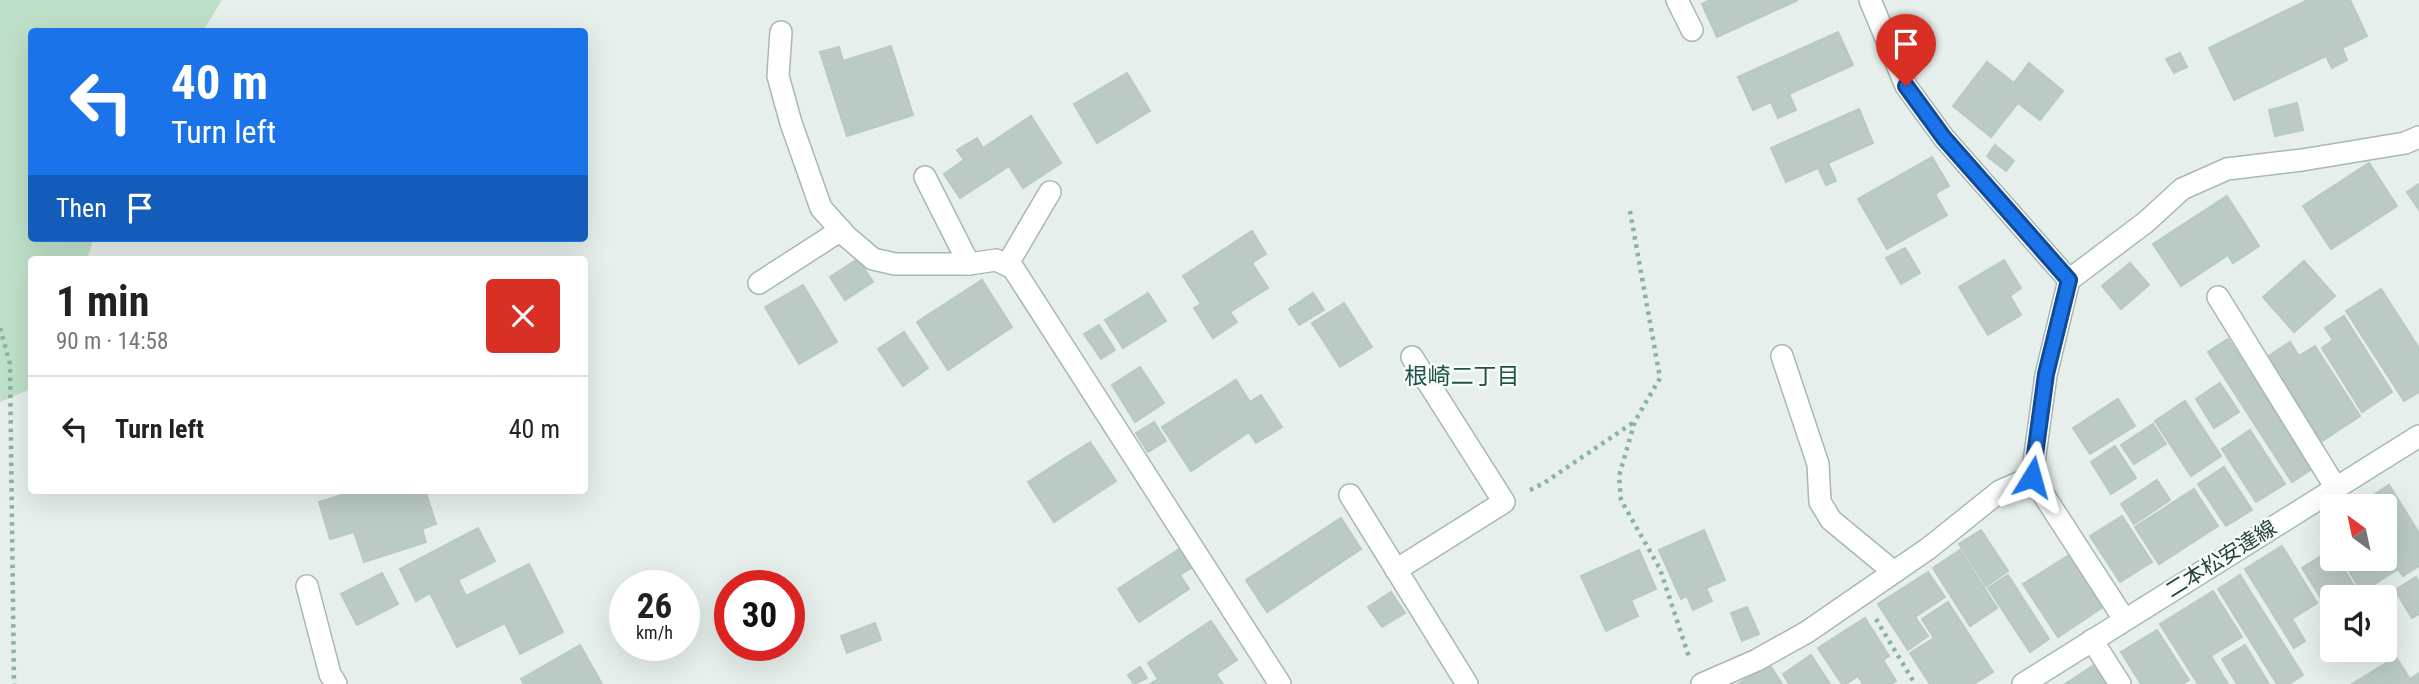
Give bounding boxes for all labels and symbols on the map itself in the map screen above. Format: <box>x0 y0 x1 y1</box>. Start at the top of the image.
pin <box>1876 14 1936 86</box>
district label: 根崎二丁目 <box>1405 363 1520 390</box>
position arrow <box>1995 440 2069 514</box>
north arrow <box>2320 494 2398 570</box>
street label: 二本松安達線 <box>2161 515 2281 603</box>
speed limit sign: 30 <box>714 570 805 661</box>

